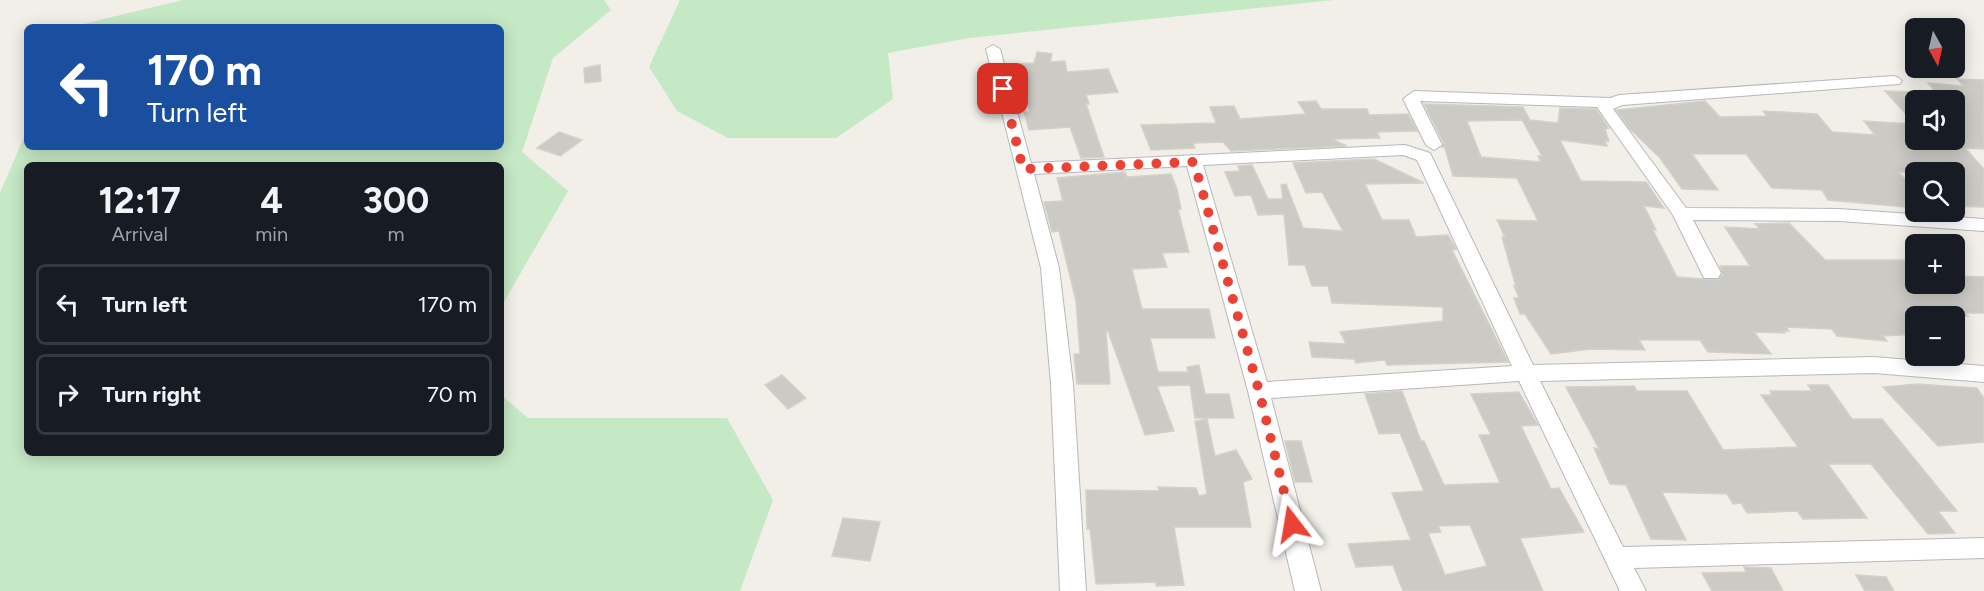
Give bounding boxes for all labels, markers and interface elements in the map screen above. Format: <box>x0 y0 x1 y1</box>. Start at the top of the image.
north arrow <box>1905 18 1965 78</box>
map controls <box>1905 18 1965 366</box>
text: 170 m <box>147 45 262 96</box>
icon: left <box>48 48 126 126</box>
pin <box>977 63 1028 114</box>
icon: arrive <box>986 72 1019 105</box>
button: sound <box>1905 90 1965 150</box>
text: Turn left <box>147 96 247 129</box>
button: search <box>1905 162 1965 222</box>
text: 12:17 <box>99 179 181 222</box>
text: 4 <box>260 179 283 222</box>
text: 300 <box>363 179 429 222</box>
text: Arrival <box>111 222 168 246</box>
text: min <box>255 222 288 246</box>
text: m <box>388 222 405 246</box>
button: + <box>1905 234 1965 294</box>
icon: left <box>51 288 84 321</box>
text: Turn left <box>102 291 188 318</box>
text: 170 m <box>418 291 477 318</box>
button: − <box>1905 306 1965 366</box>
icon: right <box>51 378 84 411</box>
text: Turn right <box>102 381 201 408</box>
text: 70 m <box>427 381 477 408</box>
position arrow <box>1260 492 1324 556</box>

